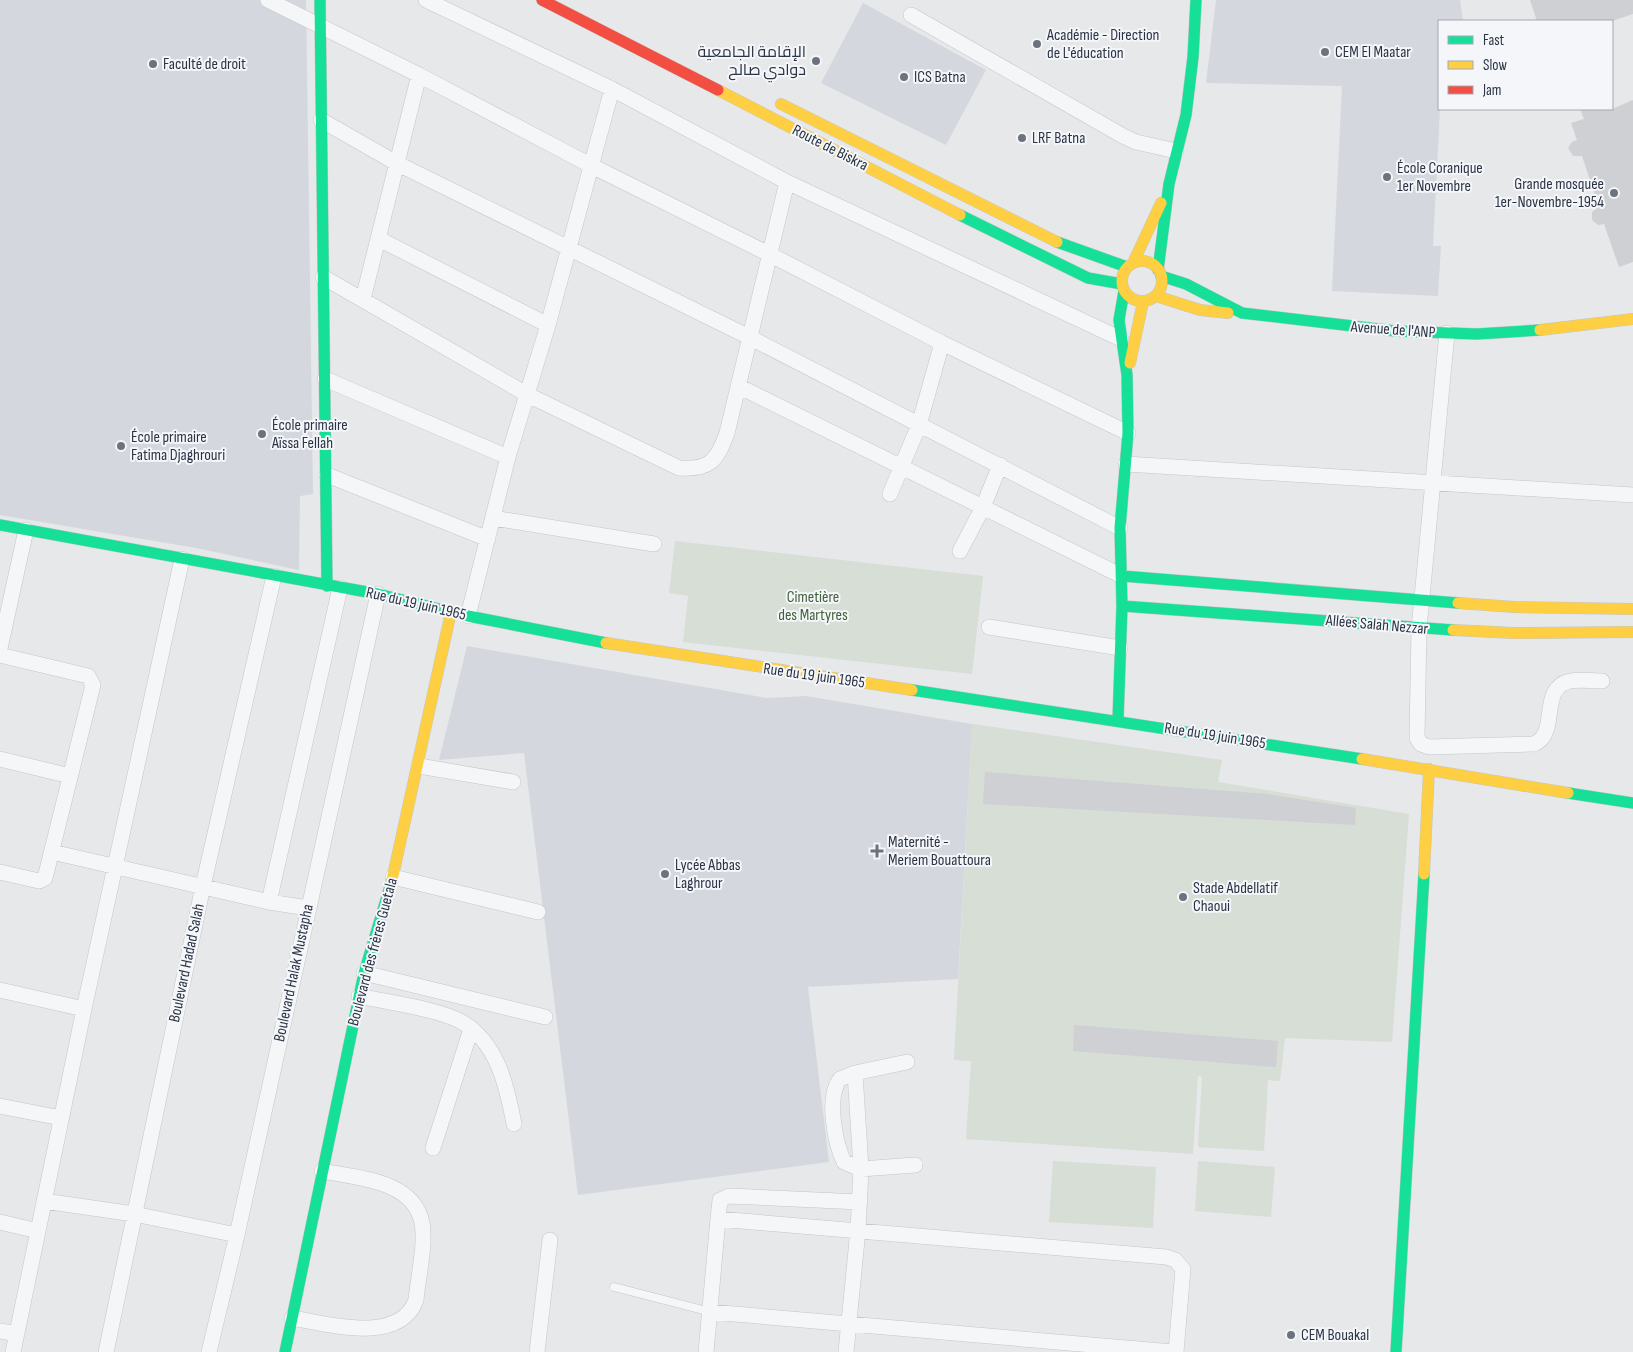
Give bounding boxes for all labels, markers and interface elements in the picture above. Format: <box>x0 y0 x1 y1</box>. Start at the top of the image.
legend <box>1438 20 1613 110</box>
place label: Académie - Direction de L'éducation <box>1046 26 1159 63</box>
text: Fast <box>1483 31 1505 50</box>
marker: Académie - Direction de L'éducation <box>1031 38 1043 50</box>
place label: الإقامة الجامعية دوادي صالح <box>697 43 806 83</box>
place label: CEM El Maatar <box>1335 43 1411 62</box>
marker: CEM El Maatar <box>1319 46 1331 58</box>
place label: Faculté de droit <box>163 55 246 74</box>
marker: الإقامة الجامعية دوادي صالح <box>810 55 822 67</box>
text: Slow <box>1483 56 1507 75</box>
marker: Faculté de droit <box>147 58 159 70</box>
place label: ICS Batna <box>914 68 966 87</box>
marker: ICS Batna <box>898 71 910 83</box>
text: Jam <box>1482 81 1501 100</box>
street label: Route de Biskra <box>789 121 871 175</box>
place label: LRF Batna <box>1032 129 1085 148</box>
marker: LRF Batna <box>1016 132 1028 144</box>
place label: École Coranique 1er Novembre <box>1397 159 1483 196</box>
marker: École Coranique 1er Novembre <box>1381 171 1393 183</box>
place label: Grande mosquée 1er-Novembre-1954 <box>1495 175 1604 212</box>
marker: Grande mosquée 1er-Novembre-1954 <box>1608 187 1620 199</box>
street label: Avenue de l'ANP <box>1349 318 1436 342</box>
place label: École primaire Aïssa Fellah <box>271 416 348 453</box>
place label: École primaire Fatima Djaghrouri <box>131 428 225 465</box>
marker: École primaire Aïssa Fellah <box>256 428 268 440</box>
marker: École primaire Fatima Djaghrouri <box>115 440 127 452</box>
street label: Rue du 19 juin 1965 <box>364 583 468 625</box>
park label: Cimetière des Martyres <box>778 588 848 625</box>
street label: Allées Salah Nezzar <box>1324 611 1429 639</box>
street label: Rue du 19 juin 1965 <box>762 659 866 693</box>
street label: Rue du 19 juin 1965 <box>1163 719 1267 753</box>
place label: Maternité - Meriem Bouattoura <box>888 833 991 870</box>
marker: Maternité - Meriem Bouattoura <box>870 844 884 858</box>
place label: Lycée Abbas Laghrour <box>675 856 741 893</box>
marker: Lycée Abbas Laghrour <box>659 868 671 880</box>
street label: Boulevard des frères Guetala <box>344 876 402 1028</box>
place label: Stade Abdellatif Chaoui <box>1193 879 1278 916</box>
marker: Stade Abdellatif Chaoui <box>1177 891 1189 903</box>
street label: Boulevard Hadad Salah <box>165 902 209 1024</box>
street label: Boulevard Halak Mustapha <box>270 903 318 1043</box>
place label: CEM Bouakal <box>1301 1326 1369 1345</box>
marker: CEM Bouakal <box>1285 1329 1297 1341</box>

